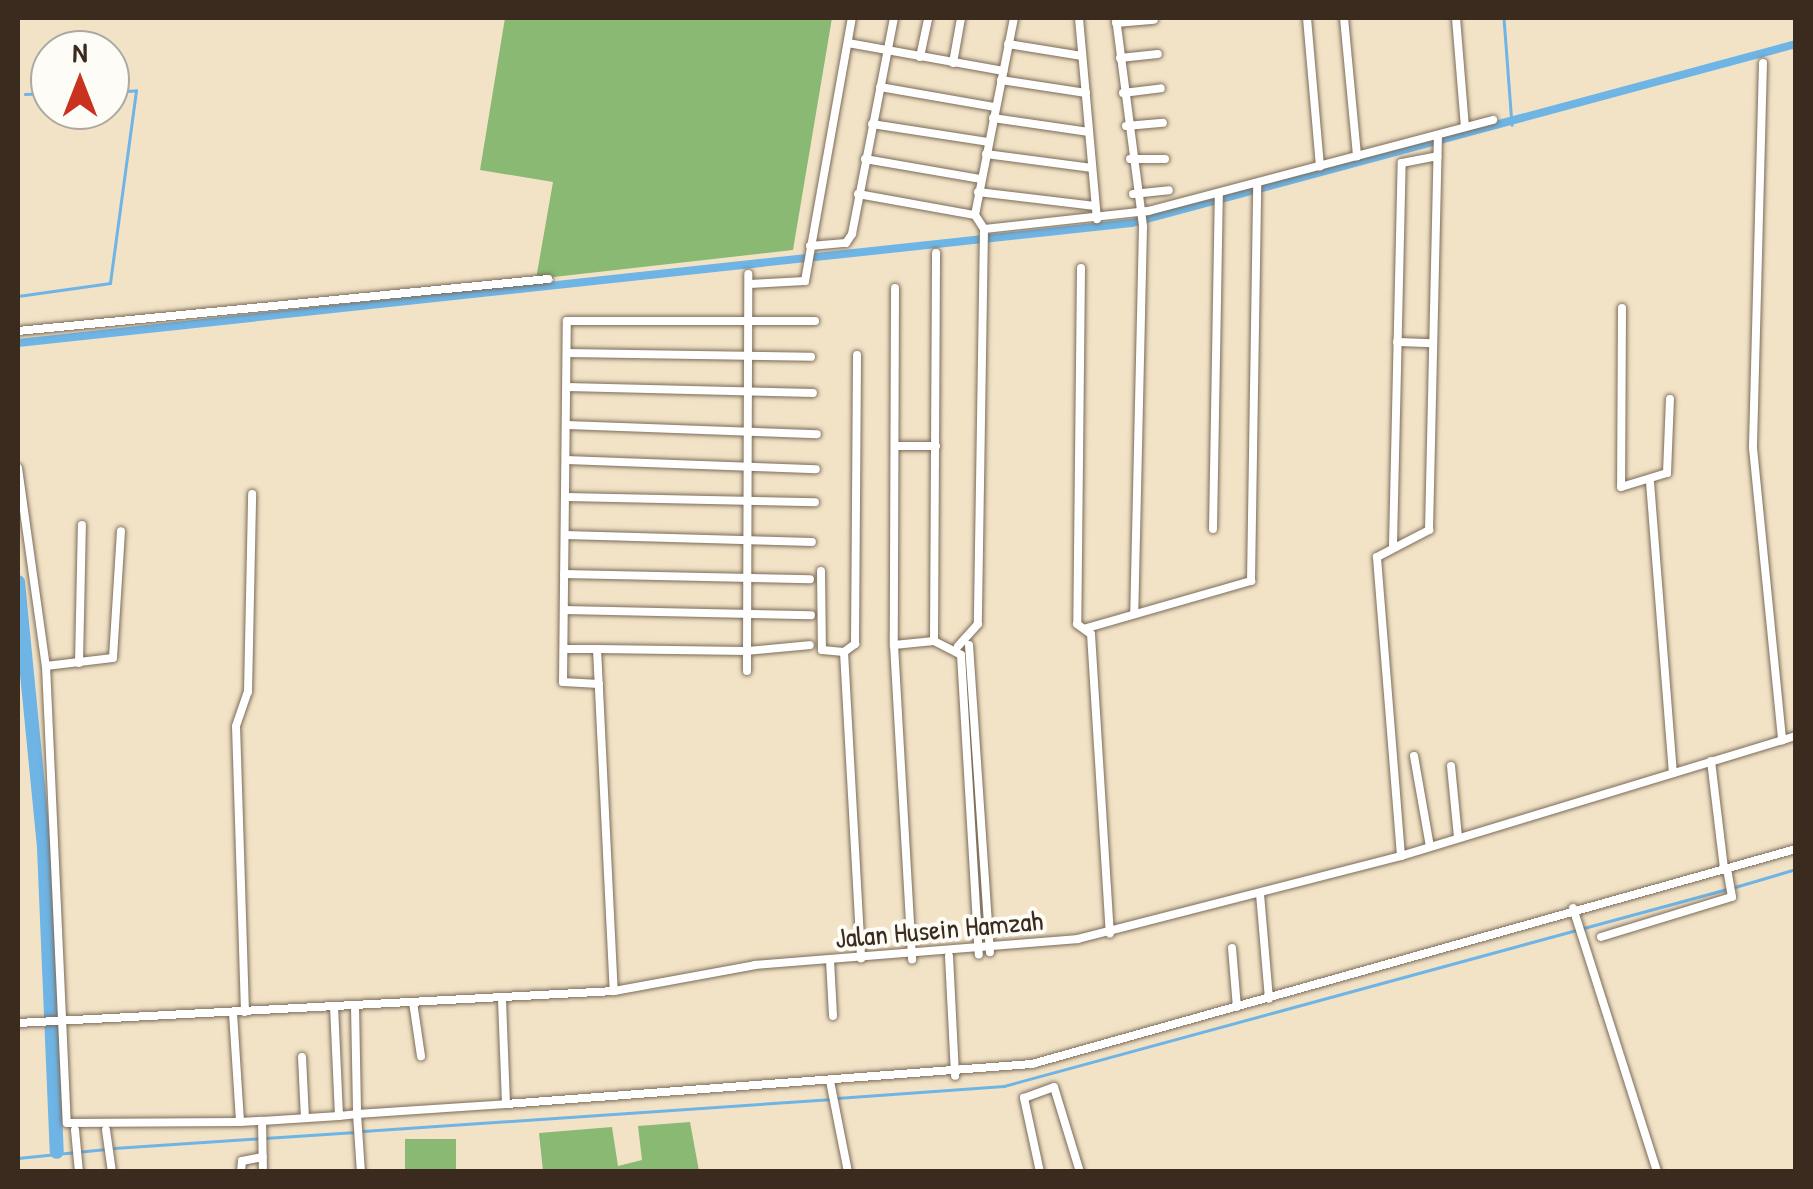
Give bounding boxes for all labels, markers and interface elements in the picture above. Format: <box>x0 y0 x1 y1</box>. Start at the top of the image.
north arrow <box>30 30 130 130</box>
text: N <box>73 33 87 71</box>
street label: Jalan Husein Hamzah <box>834 903 1044 955</box>

